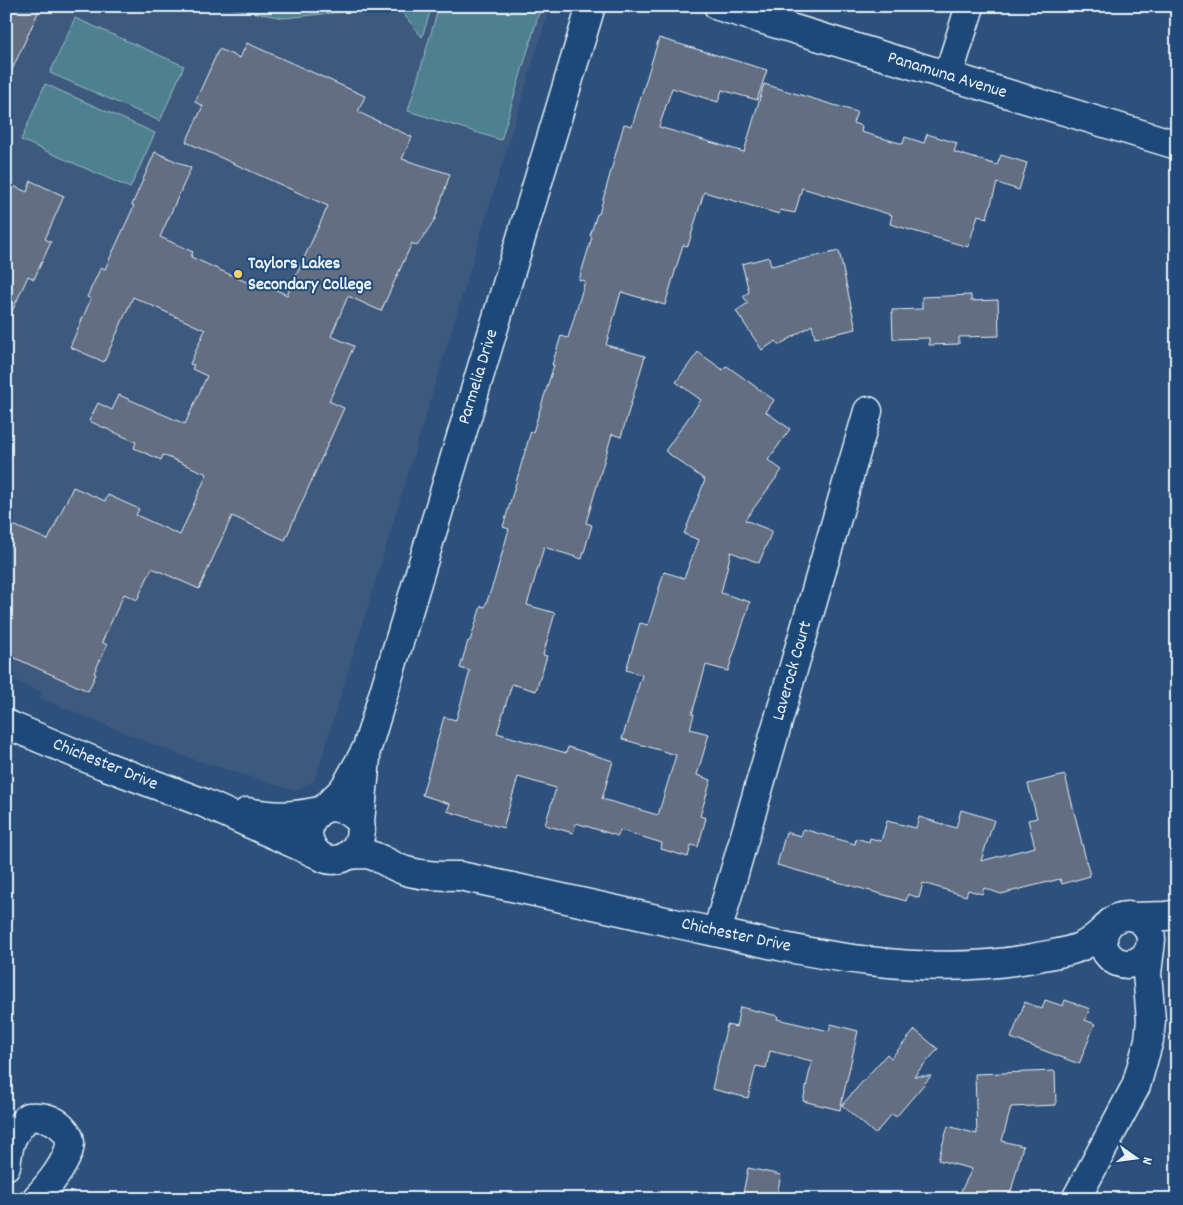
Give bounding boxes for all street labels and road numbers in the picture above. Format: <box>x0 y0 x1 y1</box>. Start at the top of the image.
street label: Panamuna Avenue <box>884 46 1010 106</box>
street label: Parmelia Drive <box>453 326 505 428</box>
street label: Laverock Court <box>767 618 819 724</box>
street label: Chichester Drive <box>49 733 161 797</box>
street label: Chichester Drive <box>679 912 793 960</box>

